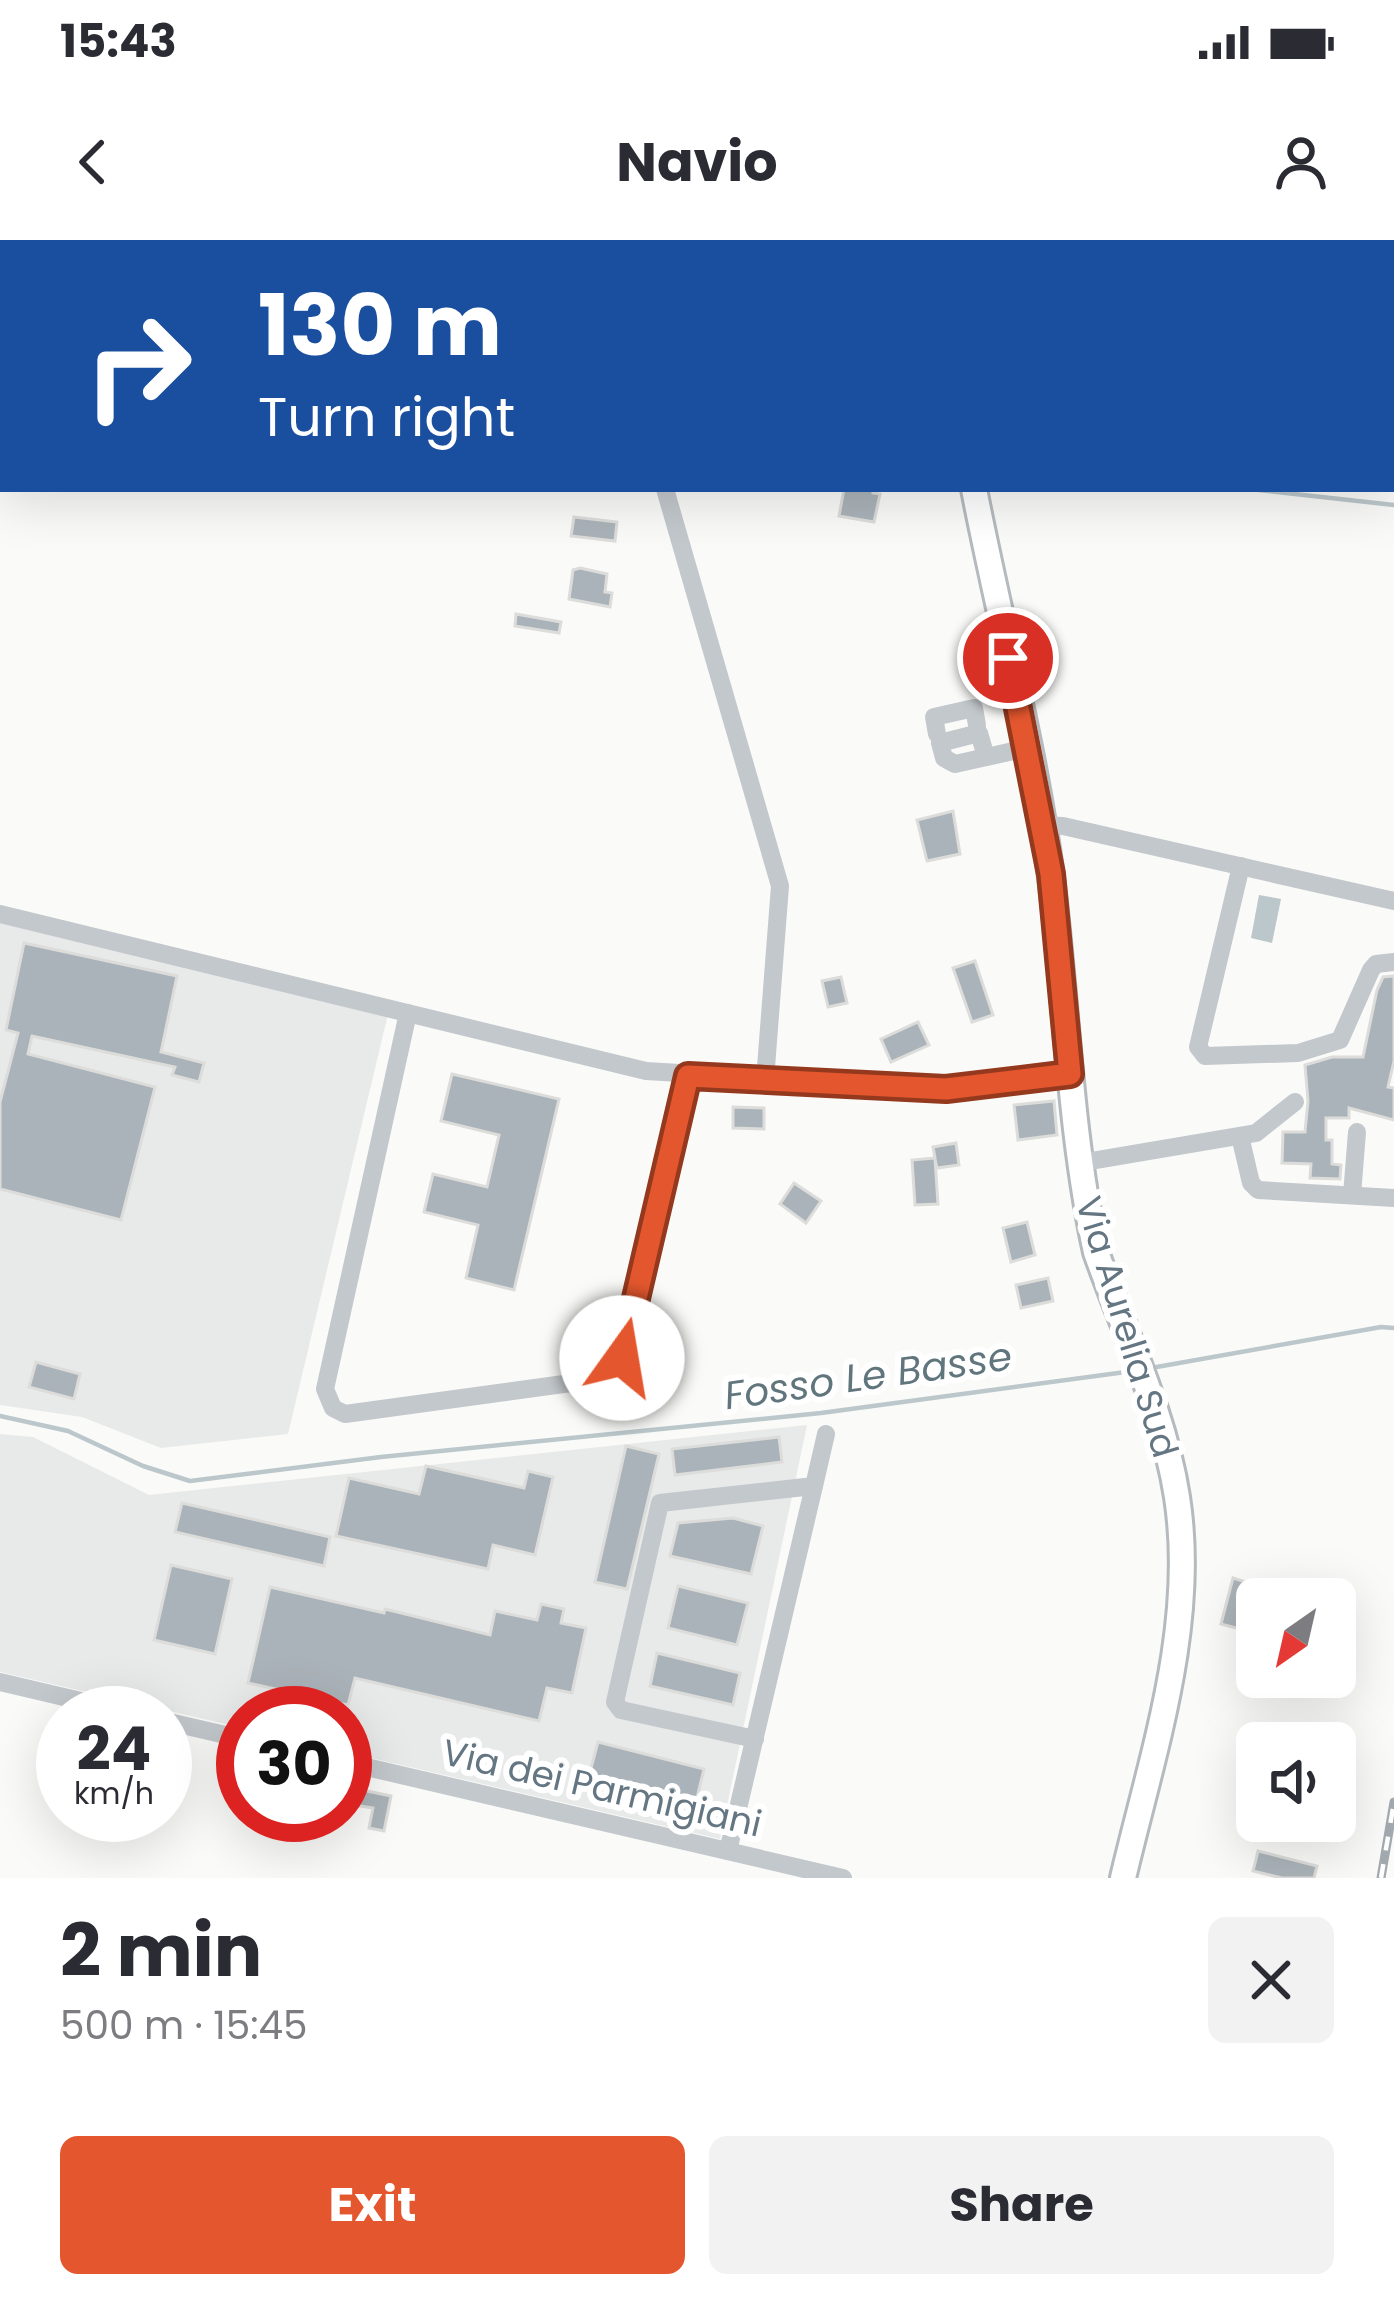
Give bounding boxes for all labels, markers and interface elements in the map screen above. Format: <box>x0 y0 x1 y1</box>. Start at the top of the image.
text: 15:43 <box>60 10 177 73</box>
text: Navio <box>616 124 778 200</box>
icon: back <box>60 129 126 195</box>
icon: person <box>1268 129 1334 195</box>
text: 130 m <box>258 267 502 384</box>
icon: right <box>60 288 216 444</box>
text: Turn right <box>258 379 515 455</box>
pin <box>957 607 1059 709</box>
icon: arrive <box>975 625 1041 691</box>
street label: Via Aurelia Sud <box>1063 1190 1191 1464</box>
position arrow <box>559 1295 685 1421</box>
water label: Fosso Le Basse <box>721 1329 1015 1423</box>
north arrow <box>1236 1578 1356 1698</box>
map controls <box>1236 1578 1356 1842</box>
speed limit sign: 30 <box>216 1686 372 1842</box>
text: 24 <box>77 1707 151 1791</box>
button: sound <box>1236 1722 1356 1842</box>
street label: Via dei Parmigiani <box>437 1726 767 1850</box>
text: km/h <box>74 1772 154 1815</box>
text: 2 min <box>60 1900 262 2001</box>
button: close <box>1208 1917 1334 2043</box>
text: 500 m · 15:45 <box>60 1998 307 2053</box>
button: Exit <box>60 2136 685 2274</box>
button: Share <box>709 2136 1334 2274</box>

